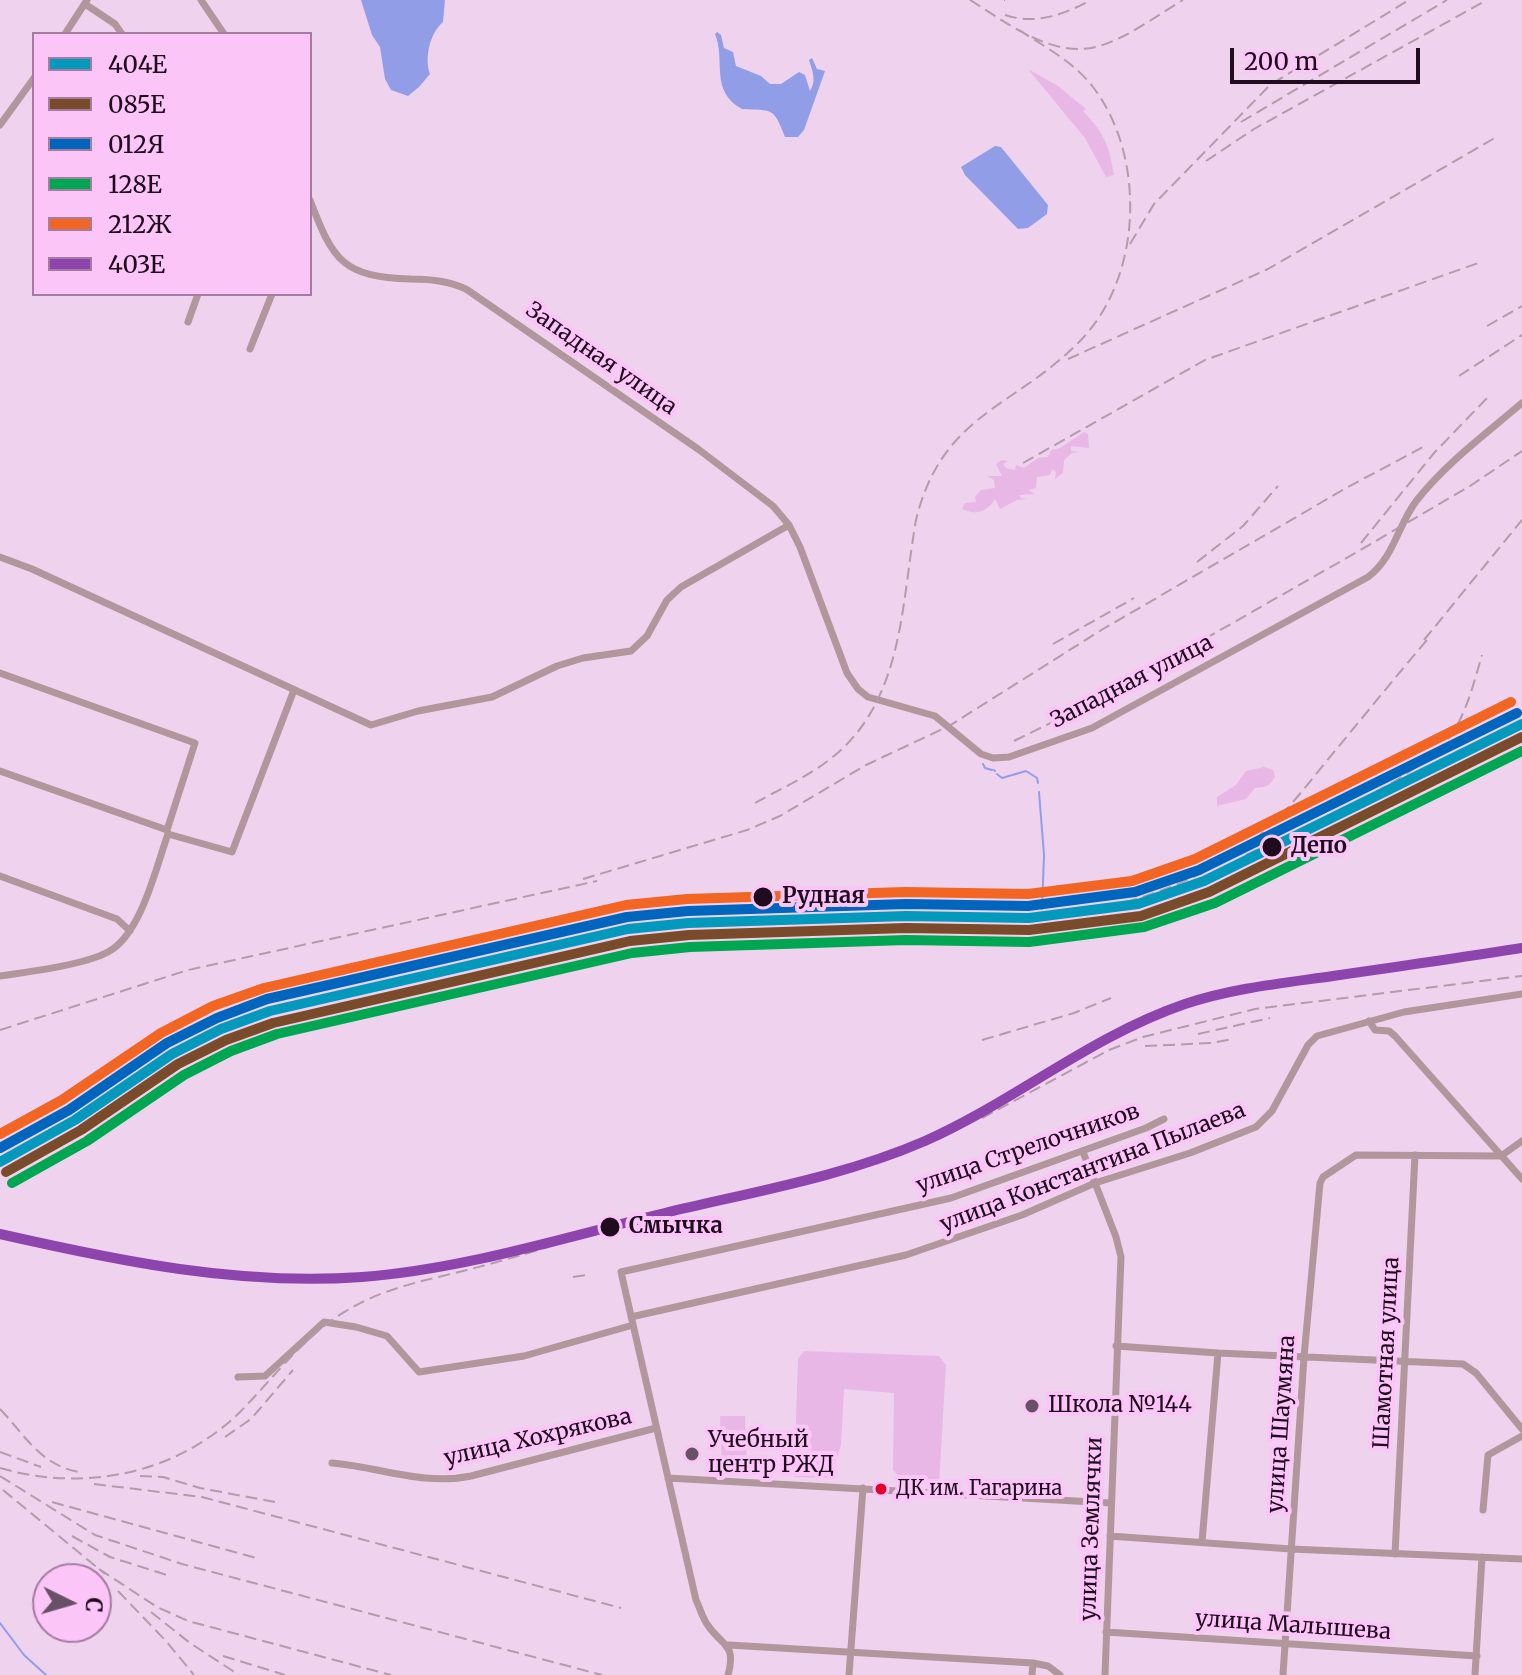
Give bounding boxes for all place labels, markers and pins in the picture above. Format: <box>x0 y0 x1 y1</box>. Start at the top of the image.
place label: Депо <box>1291 834 1347 860</box>
marker: Депо <box>1260 835 1284 859</box>
place label: Рудная <box>782 884 865 910</box>
marker: Рудная <box>751 885 775 909</box>
place label: Смычка <box>629 1214 723 1240</box>
marker: Смычка <box>598 1215 622 1239</box>
place label: Школа №144 <box>1048 1393 1192 1419</box>
marker: Школа №144 <box>1023 1397 1041 1415</box>
place label: Учебный центр РЖД <box>708 1428 834 1480</box>
marker: Учебный центр РЖД <box>683 1445 701 1463</box>
place label: ДК им. Гагарина <box>896 1477 1062 1501</box>
marker: ДК им. Гагарина <box>873 1481 889 1497</box>

